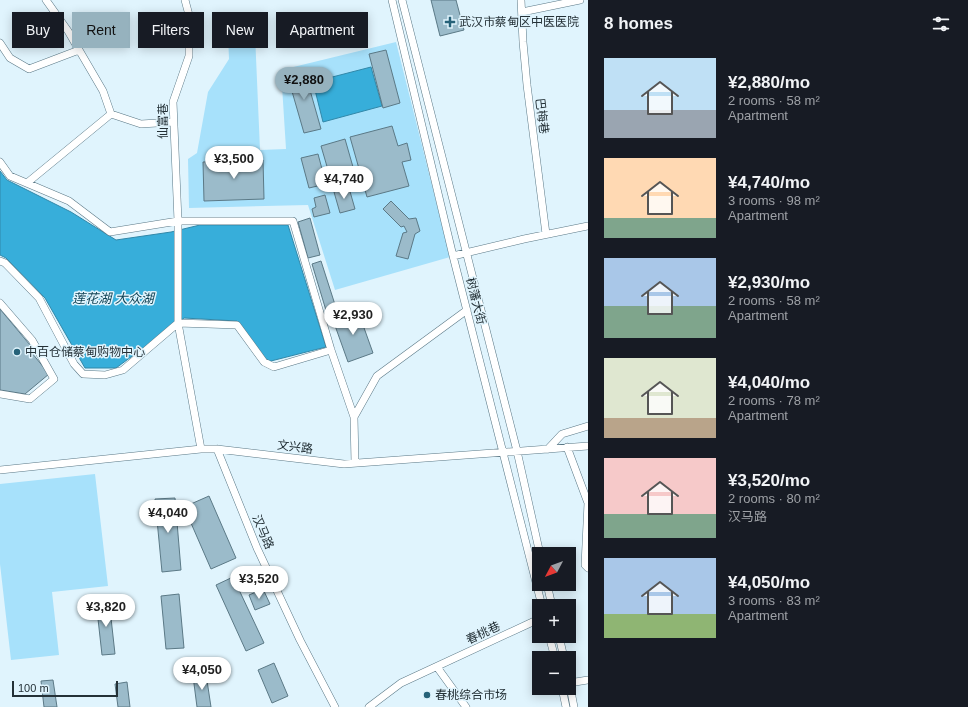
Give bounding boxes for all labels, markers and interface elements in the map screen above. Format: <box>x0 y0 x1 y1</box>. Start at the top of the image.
chip: Buy <box>12 12 64 48</box>
chip: Rent <box>72 12 130 48</box>
chip: Filters <box>138 12 204 48</box>
chip: New <box>212 12 268 48</box>
chip: Apartment <box>276 12 368 48</box>
icon: filters <box>930 13 952 35</box>
text: 8 homes <box>604 14 673 33</box>
place label: 武汉市蔡甸区中医医院 <box>459 15 579 29</box>
marker: 武汉市蔡甸区中医医院 <box>444 16 456 28</box>
pin: ¥2,880 <box>271 67 337 101</box>
text: ¥2,880 <box>284 72 324 87</box>
text: ¥2,880/mo <box>728 73 810 92</box>
icon: home <box>636 74 684 122</box>
text: 2 rooms · 58 m² <box>728 93 820 108</box>
street label: 巴梅巷 <box>533 97 551 135</box>
street label: 仙富巷 <box>156 103 170 139</box>
text: Apartment <box>728 108 788 123</box>
pin: ¥3,500 <box>201 146 267 180</box>
text: ¥3,500 <box>214 151 254 166</box>
pin: ¥4,740 <box>311 166 377 200</box>
text: ¥4,740 <box>324 171 364 186</box>
text: ¥4,740/mo <box>728 173 810 192</box>
icon: home <box>636 174 684 222</box>
text: 3 rooms · 98 m² <box>728 193 820 208</box>
text: Apartment <box>728 208 788 223</box>
text: ¥2,930/mo <box>728 273 810 292</box>
icon: home <box>636 274 684 322</box>
street label: 树藩大街 <box>463 276 489 326</box>
water label: 莲花湖 大众湖 <box>72 291 156 306</box>
text: 2 rooms · 58 m² <box>728 293 820 308</box>
pin: ¥2,930 <box>320 302 386 336</box>
text: ¥2,930 <box>333 307 373 322</box>
text: Apartment <box>728 308 788 323</box>
place label: 中百仓储蔡甸购物中心 <box>25 345 145 359</box>
marker: 中百仓储蔡甸购物中心 <box>12 347 22 357</box>
text: ¥4,040/mo <box>728 373 810 392</box>
icon: home <box>636 374 684 422</box>
text: 2 rooms · 78 m² <box>728 393 820 408</box>
text: Apartment <box>728 408 788 423</box>
street label: 文兴路 <box>276 438 314 456</box>
text: ¥3,520/mo <box>728 471 810 490</box>
icon: home <box>636 474 684 522</box>
text: 2 rooms · 80 m² <box>728 491 820 506</box>
pin: ¥4,040 <box>135 500 201 534</box>
text: ¥4,040 <box>148 505 188 520</box>
text: 汉马路 <box>728 509 767 524</box>
street label: 汉马路 <box>250 513 276 551</box>
north arrow <box>532 547 576 591</box>
map controls <box>532 547 576 695</box>
pin: ¥3,520 <box>226 566 292 600</box>
text: ¥3,520 <box>239 571 279 586</box>
text: ¥4,050/mo <box>728 573 810 592</box>
icon: home <box>636 574 684 622</box>
text: 3 rooms · 83 m² <box>728 593 820 608</box>
pin: ¥3,820 <box>73 594 139 628</box>
text: ¥3,820 <box>86 599 126 614</box>
button: + <box>532 599 576 643</box>
text: Apartment <box>728 608 788 623</box>
street label: 春桃巷 <box>464 619 502 647</box>
button: − <box>532 651 576 695</box>
pin: ¥4,050 <box>169 657 235 691</box>
text: ¥4,050 <box>182 662 222 677</box>
scale bar <box>12 679 118 698</box>
text: 100 m <box>18 682 49 694</box>
place label: 春桃综合市场 <box>435 688 507 702</box>
marker: 春桃综合市场 <box>422 690 432 700</box>

